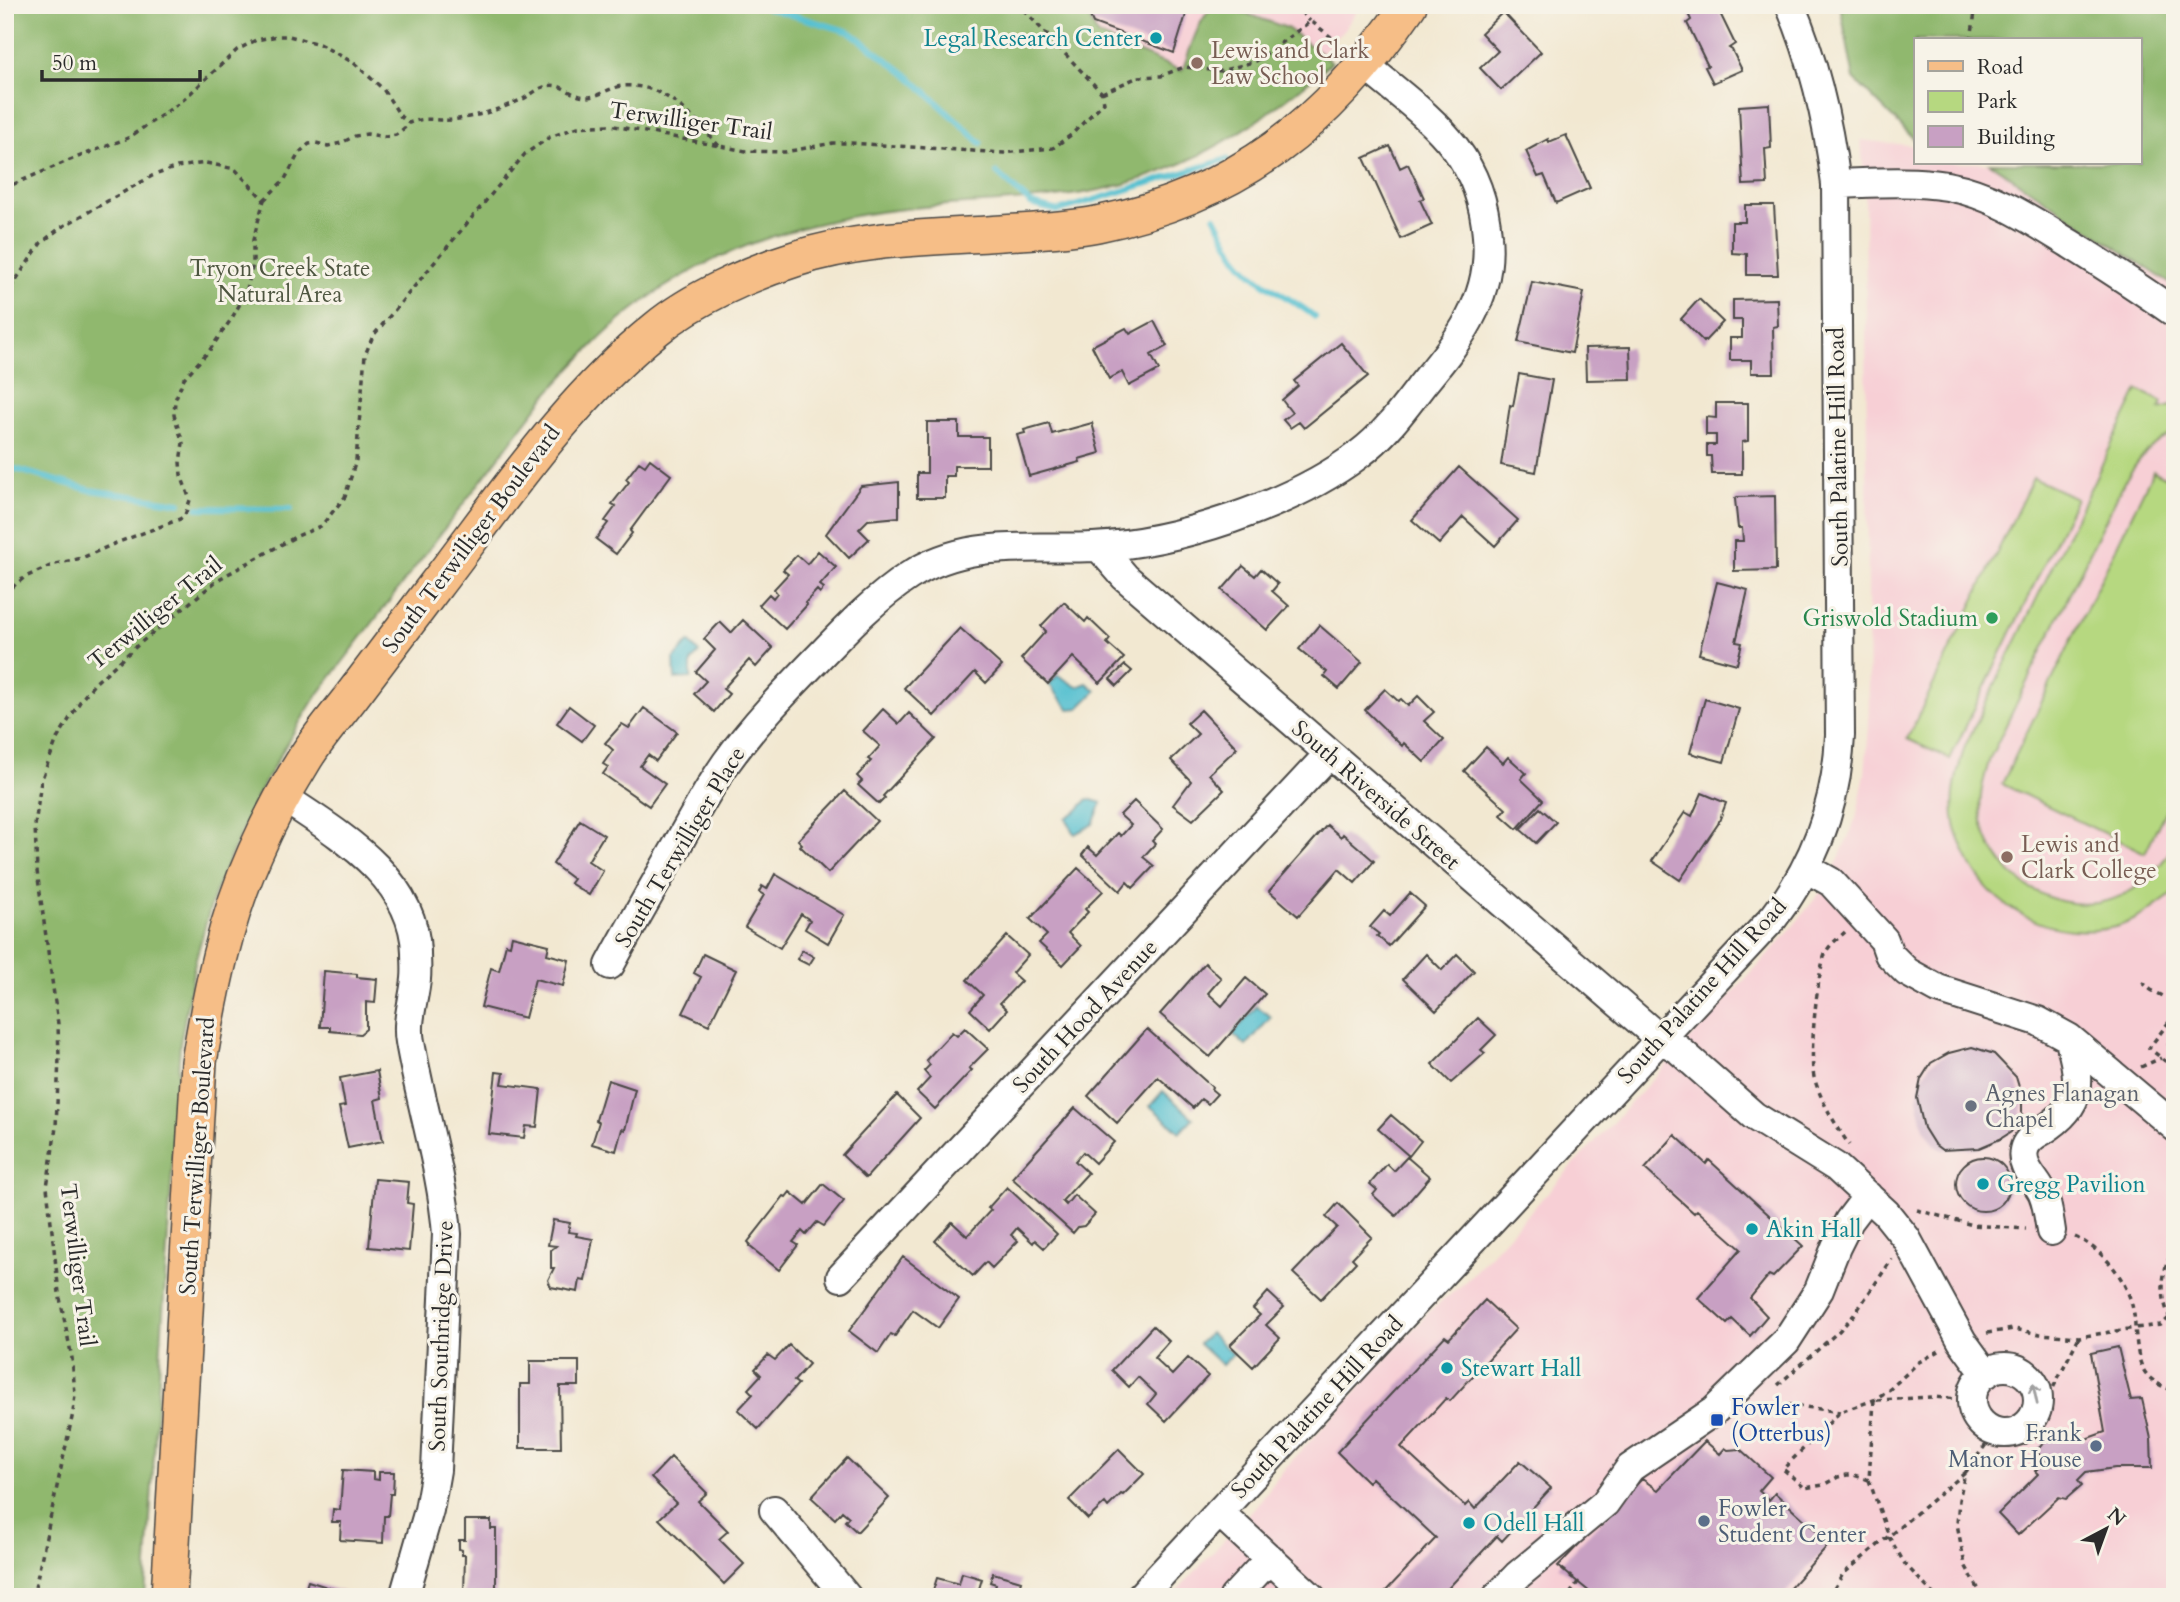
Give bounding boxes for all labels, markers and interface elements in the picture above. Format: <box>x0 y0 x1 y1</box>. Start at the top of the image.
place label: Legal Research Center <box>923 23 1143 54</box>
marker: Legal Research Center <box>1148 30 1164 46</box>
place label: Lewis and Clark Law School <box>1211 35 1370 92</box>
scale bar <box>42 38 200 82</box>
legend <box>1914 38 2142 164</box>
text: 50 m <box>52 49 97 78</box>
text: Road <box>1977 53 2023 82</box>
marker: Lewis and Clark Law School <box>1189 55 1205 71</box>
text: Park <box>1977 87 2018 116</box>
street label: Terwilliger Trail <box>608 94 775 148</box>
text: Building <box>1977 123 2055 152</box>
park label: Tryon Creek State Natural Area <box>190 253 370 310</box>
street label: South Palatine Hill Road <box>1820 326 1856 567</box>
street label: South Terwilliger Boulevard <box>375 418 568 660</box>
street label: Terwilliger Trail <box>81 549 229 677</box>
place label: Griswold Stadium <box>1803 603 1979 634</box>
marker: Griswold Stadium <box>1984 610 2000 626</box>
street label: South Riverside Street <box>1285 713 1467 877</box>
street label: South Terwilliger Place <box>608 741 752 953</box>
place label: Lewis and Clark College <box>2021 829 2157 886</box>
marker: Lewis and Clark College <box>1999 849 2015 865</box>
street label: South Palatine Hill Road <box>1610 891 1794 1090</box>
street label: South Hood Avenue <box>1006 932 1164 1100</box>
street label: South Terwilliger Boulevard <box>172 1015 222 1296</box>
place label: Agnes Flanagan Chapel <box>1985 1078 2139 1135</box>
marker: Agnes Flanagan Chapel <box>1963 1098 1979 1114</box>
place label: Gregg Pavilion <box>1997 1169 2145 1200</box>
marker: Gregg Pavilion <box>1975 1176 1991 1192</box>
street label: Terwilliger Trail <box>53 1182 103 1349</box>
place label: Akin Hall <box>1766 1214 1861 1245</box>
street label: South Southridge Drive <box>421 1220 461 1452</box>
marker: Akin Hall <box>1744 1221 1760 1237</box>
street label: South Palatine Hill Road <box>1224 1308 1411 1505</box>
place label: Stewart Hall <box>1461 1353 1581 1384</box>
marker: Stewart Hall <box>1439 1360 1455 1376</box>
one-way arrow <box>2027 1383 2040 1405</box>
place label: Fowler (Otterbus) <box>1731 1392 1832 1449</box>
marker: Fowler (Otterbus) <box>1709 1412 1725 1428</box>
place label: Frank Manor House <box>1948 1418 2083 1475</box>
marker: Frank Manor House <box>2088 1438 2104 1454</box>
place label: Fowler Student Center <box>1718 1493 1866 1550</box>
north arrow <box>2072 1494 2142 1564</box>
text: N <box>2102 1502 2132 1532</box>
place label: Odell Hall <box>1483 1508 1584 1539</box>
marker: Fowler Student Center <box>1696 1513 1712 1529</box>
marker: Odell Hall <box>1461 1515 1477 1531</box>

